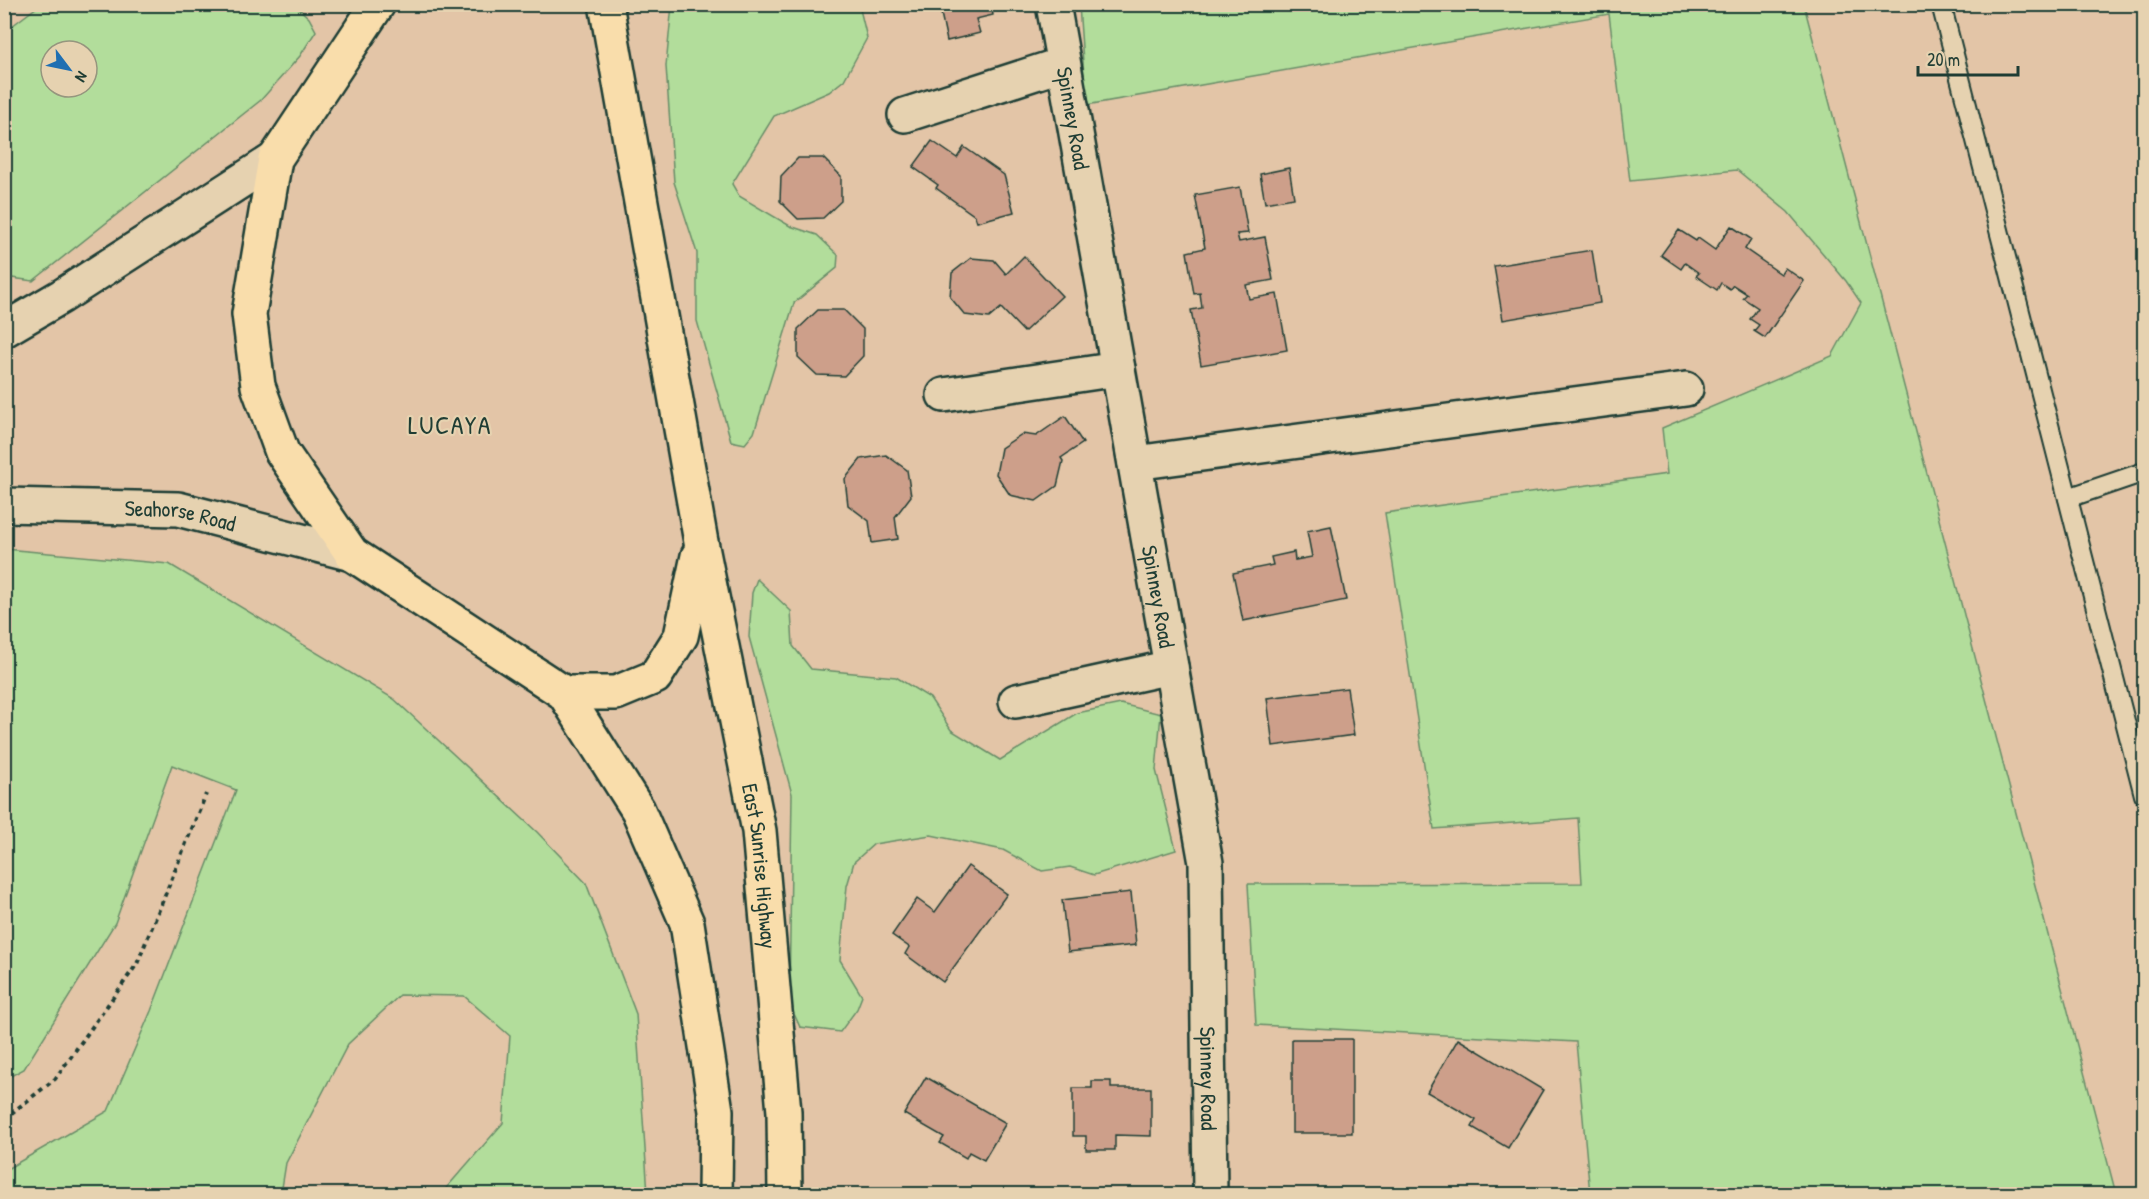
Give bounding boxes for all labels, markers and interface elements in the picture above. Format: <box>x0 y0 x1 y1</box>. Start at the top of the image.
north arrow <box>39 39 99 99</box>
scale bar <box>1918 39 2018 77</box>
text: 20 m <box>1927 47 1960 72</box>
street label: Spinney Road <box>1049 65 1097 172</box>
text: N <box>70 68 93 87</box>
district label: LUCAYA <box>408 407 492 442</box>
street label: Seahorse Road <box>124 493 239 538</box>
street label: Spinney Road <box>1135 543 1182 651</box>
street label: East Sunrise Highway <box>735 781 784 950</box>
street label: Spinney Road <box>1193 1026 1224 1131</box>

